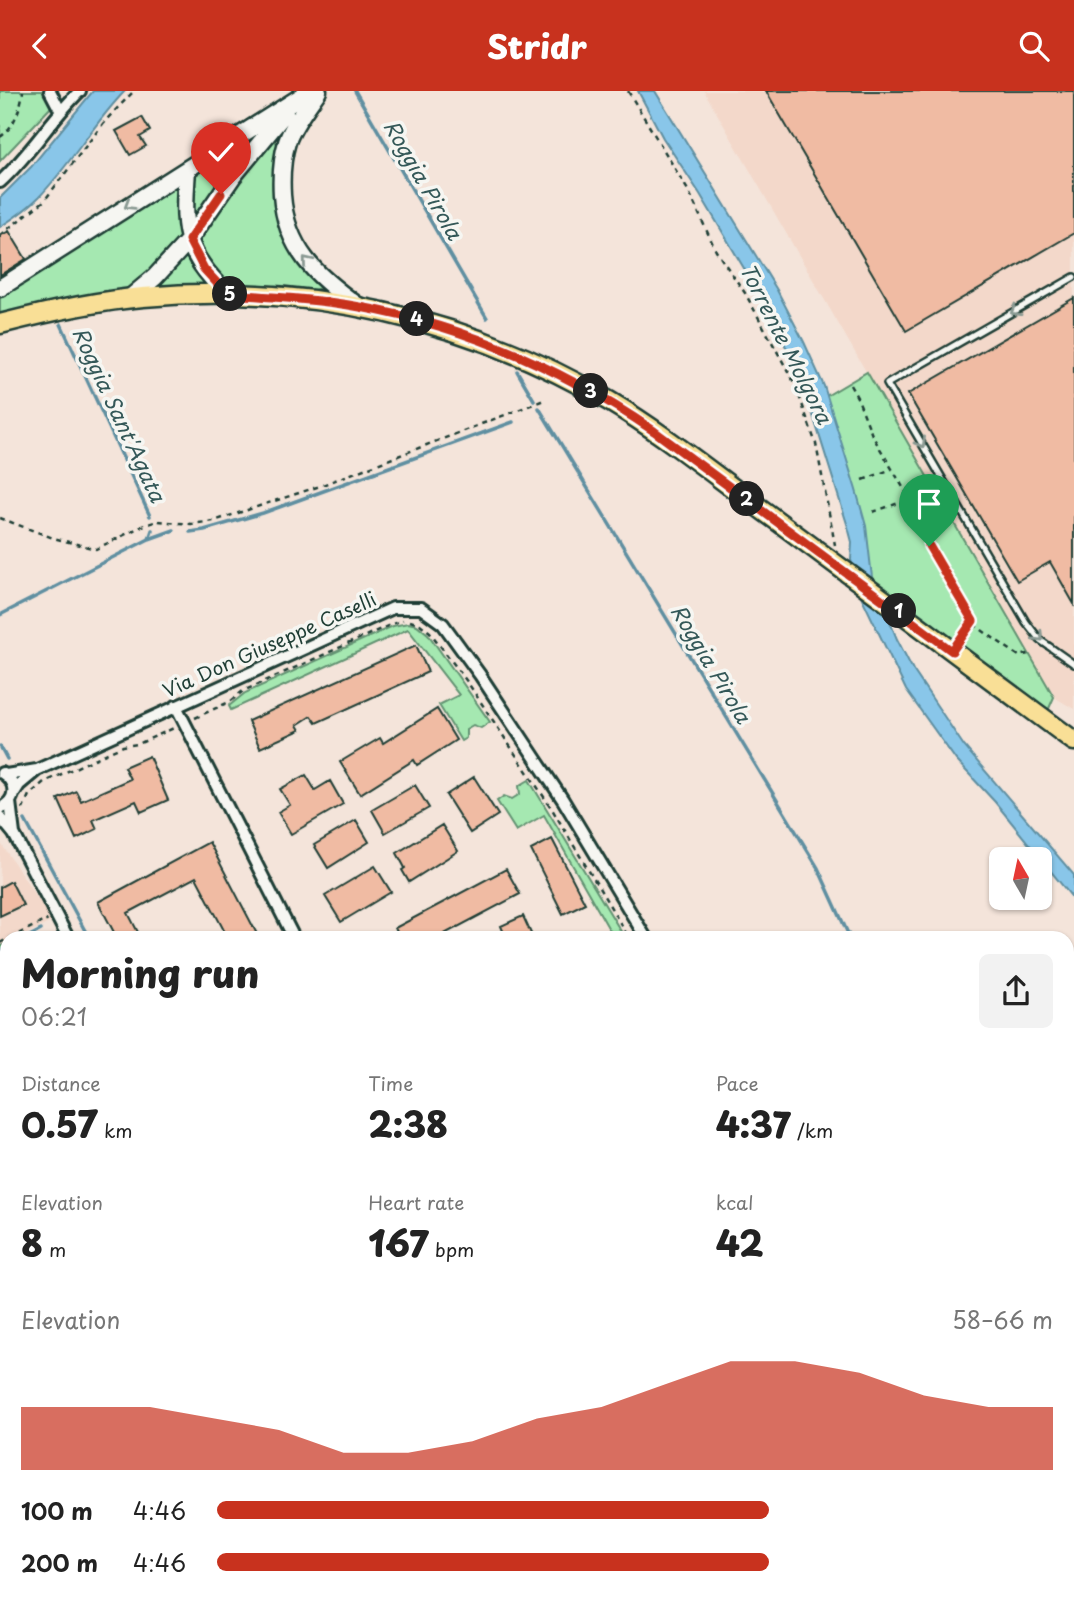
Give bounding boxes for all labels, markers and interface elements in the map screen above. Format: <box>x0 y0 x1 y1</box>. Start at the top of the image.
text: Stridr <box>487 22 587 70</box>
icon: back <box>21 27 59 65</box>
icon: search <box>1015 27 1053 65</box>
water label: Roggia Pirola <box>377 113 472 246</box>
pin <box>191 122 251 194</box>
icon: check <box>202 133 240 171</box>
one-way arrow <box>124 197 137 210</box>
one-way arrow <box>303 256 316 269</box>
water label: Torrente Molgora <box>733 257 842 430</box>
pin: 5 <box>212 277 247 311</box>
text: 5 <box>223 279 236 307</box>
pin: 4 <box>400 301 434 337</box>
one-way arrow <box>1009 303 1022 316</box>
text: 4 <box>410 304 423 332</box>
water label: Roggia Sant'Agata <box>65 321 175 508</box>
pin: 3 <box>574 373 608 409</box>
text: 3 <box>584 376 597 404</box>
one-way arrow <box>913 436 926 448</box>
pin <box>899 474 959 546</box>
pin: 2 <box>730 481 764 517</box>
text: 2 <box>740 484 753 512</box>
icon: arrive <box>910 485 948 523</box>
street label: Via Don Giuseppe Caselli <box>158 584 380 704</box>
pin: 1 <box>881 594 916 629</box>
text: 1 <box>894 596 903 624</box>
water label: Roggia Pirola <box>664 597 761 730</box>
one-way arrow <box>1031 628 1044 641</box>
north arrow <box>989 847 1052 910</box>
map controls <box>989 847 1052 910</box>
text: Morning run <box>21 944 259 1001</box>
button: share <box>979 954 1053 1028</box>
text: 06:21 <box>21 999 87 1034</box>
text: Distance <box>21 1069 101 1097</box>
text: Time <box>368 1069 413 1097</box>
text: Pace <box>716 1069 759 1097</box>
text: 0.57 <box>21 1097 98 1150</box>
text: 2:38 <box>368 1097 448 1150</box>
text: 4:37 <box>716 1097 791 1150</box>
text: km <box>98 1116 133 1144</box>
text: /km <box>791 1116 833 1144</box>
text: Elevation <box>21 1188 103 1216</box>
text: Heart rate <box>368 1188 464 1216</box>
text: kcal <box>716 1188 754 1216</box>
text: 8 <box>21 1216 43 1269</box>
text: 167 <box>368 1216 429 1269</box>
text: 42 <box>716 1216 763 1269</box>
text: m <box>43 1235 66 1263</box>
text: bpm <box>429 1235 474 1263</box>
text: Elevation <box>21 1302 120 1337</box>
text: 58–66 m <box>952 1302 1053 1337</box>
text: 100 m <box>21 1493 93 1528</box>
text: 4:46 <box>133 1493 186 1528</box>
text: 200 m <box>21 1545 98 1580</box>
text: 4:46 <box>133 1545 186 1580</box>

